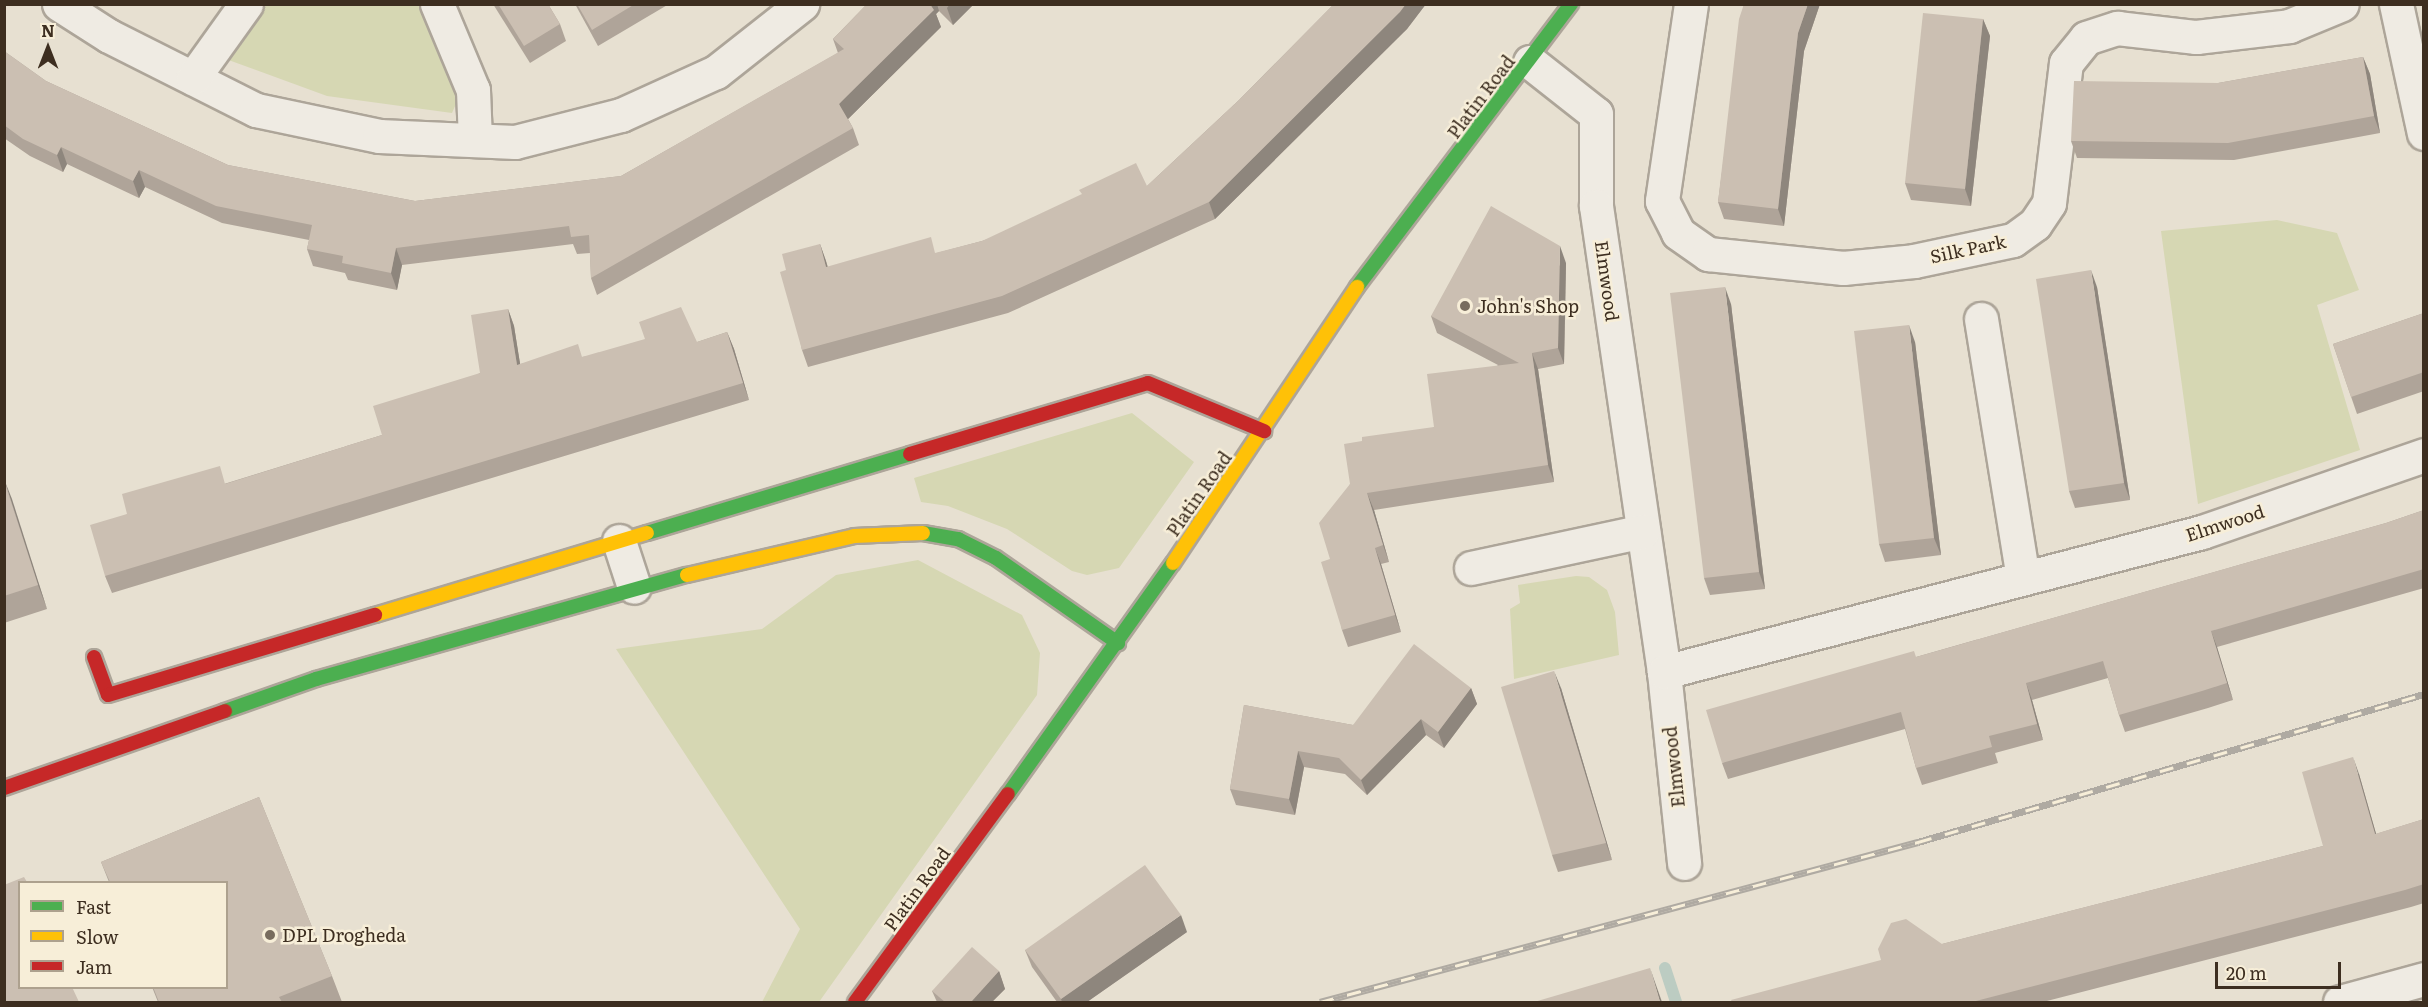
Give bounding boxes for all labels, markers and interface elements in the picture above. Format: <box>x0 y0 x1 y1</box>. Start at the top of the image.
north arrow <box>18 18 78 78</box>
text: N <box>41 18 55 42</box>
street label: Platin Road <box>1443 51 1519 143</box>
street label: Silk Park <box>1928 230 2008 268</box>
street label: Elmwood <box>1591 239 1623 323</box>
place label: John's Shop <box>1477 295 1579 317</box>
marker: John's Shop <box>1458 299 1472 313</box>
street label: Platin Road <box>1162 447 1236 541</box>
street label: Elmwood <box>2183 500 2267 546</box>
street label: Elmwood <box>1659 725 1689 809</box>
street label: Platin Road <box>879 843 955 935</box>
legend <box>18 881 228 989</box>
text: Fast <box>76 893 111 920</box>
text: Slow <box>76 923 118 950</box>
place label: DPL Drogheda <box>282 924 406 946</box>
marker: DPL Drogheda <box>263 928 277 942</box>
scale bar <box>2218 950 2344 988</box>
text: Jam <box>76 953 112 980</box>
text: 20 m <box>2226 959 2267 986</box>

